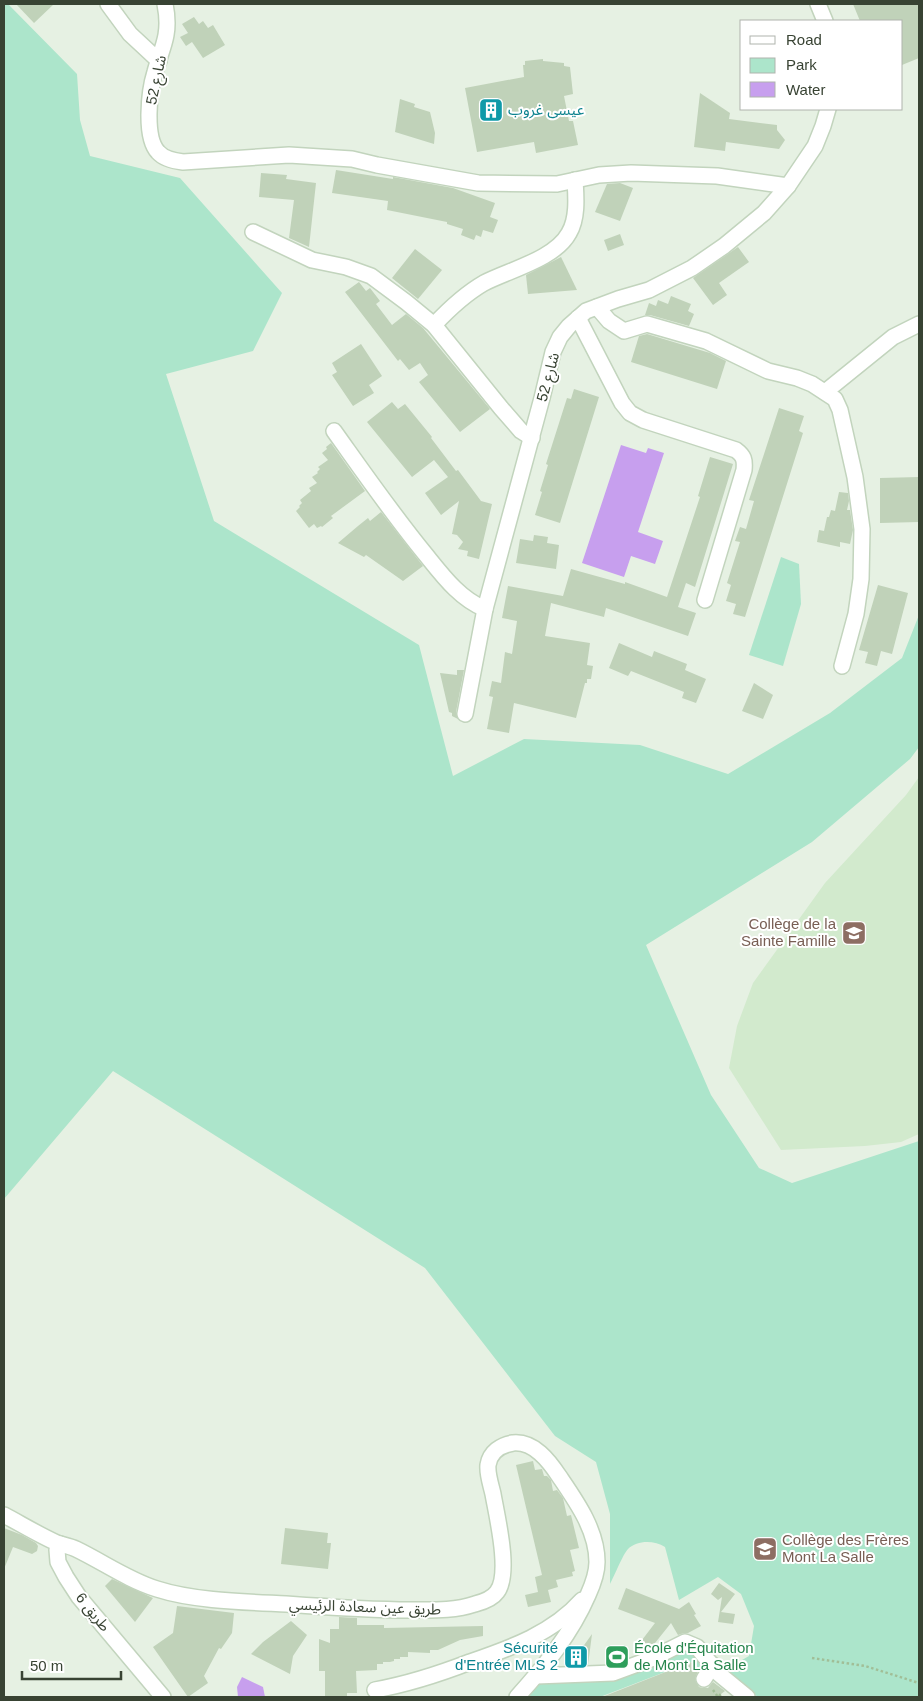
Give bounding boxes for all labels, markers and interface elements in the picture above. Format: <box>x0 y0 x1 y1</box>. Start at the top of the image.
legend <box>740 20 903 110</box>
text: Road <box>786 31 822 48</box>
street label: شارع 52 <box>142 53 173 107</box>
text: Park <box>786 56 817 73</box>
text: Water <box>786 81 825 98</box>
building icon: عيسى غروب <box>478 97 504 123</box>
place label: عيسى غروب <box>508 101 585 119</box>
street label: شارع 52 <box>533 350 566 404</box>
place label: Collège de la Sainte Famille <box>741 915 837 949</box>
school or university icon: Collège de la Sainte Famille <box>841 920 867 946</box>
place label: Collège des Frères Mont La Salle <box>782 1531 909 1565</box>
school or university icon: Collège des Frères Mont La Salle <box>752 1536 778 1562</box>
street label: طريق 6 <box>71 1589 114 1636</box>
street label: طريق عين سعادة الرئيسي <box>288 1595 441 1621</box>
place label: Sécurité d'Entrée MLS 2 <box>455 1639 558 1673</box>
place label: École d'Équitation de Mont La Salle <box>634 1639 754 1673</box>
building icon: Sécurité d'Entrée MLS 2 <box>563 1644 589 1670</box>
sports icon: École d'Équitation de Mont La Salle <box>604 1644 630 1670</box>
scale bar <box>22 1648 121 1680</box>
text: 50 m <box>30 1657 63 1674</box>

